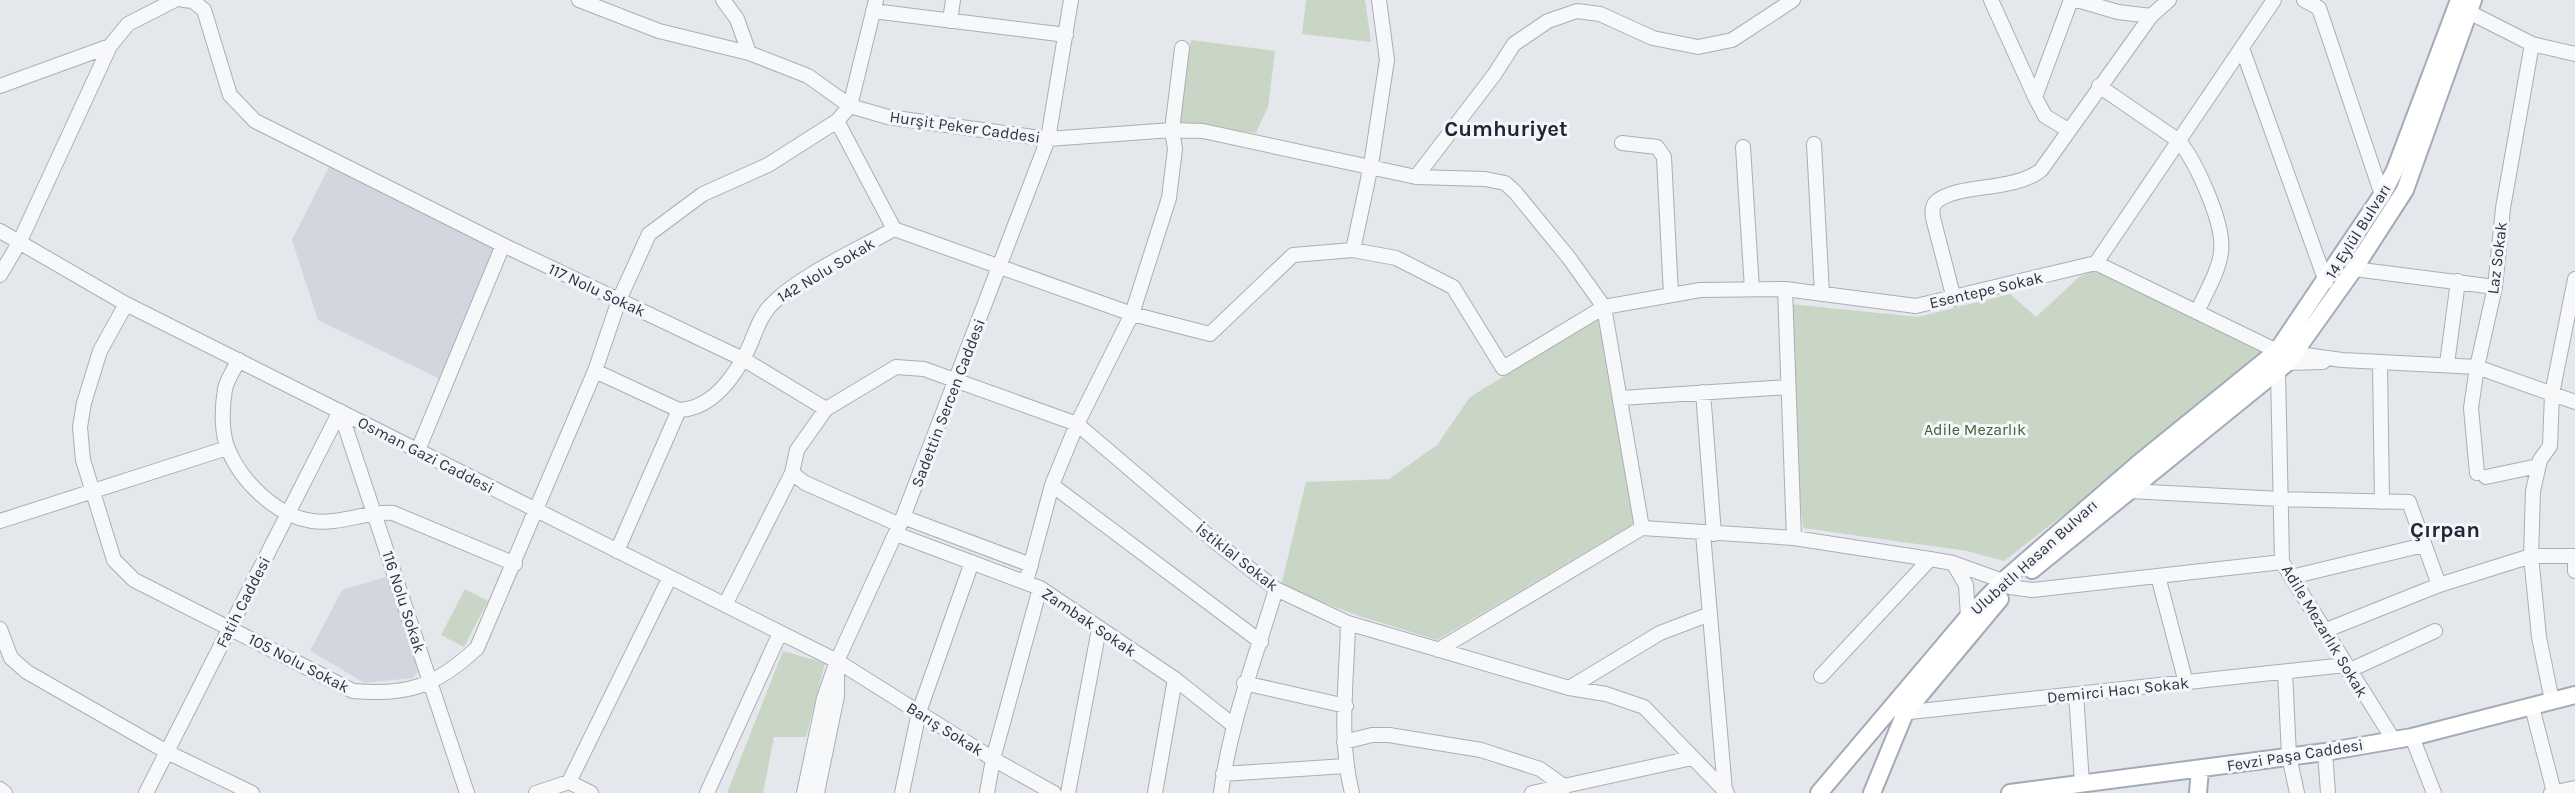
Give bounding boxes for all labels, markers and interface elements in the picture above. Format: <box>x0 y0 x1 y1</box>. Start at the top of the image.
street label: Hurşit Peker Caddesi <box>888 107 1042 147</box>
district label: Cumhuriyet <box>1444 116 1568 142</box>
street label: 14 Eylül Bulvarı <box>2321 180 2395 282</box>
street label: Laz Sokak <box>2483 221 2511 295</box>
street label: 142 Nolu Sokak <box>774 233 878 307</box>
street label: 117 Nolu Sokak <box>545 259 649 321</box>
street label: Esentepe Sokak <box>1927 268 2045 312</box>
street label: Sadettin Sercen Caddesi <box>907 316 989 490</box>
street label: Osman Gazi Caddesi <box>355 412 497 498</box>
park label: Adile Mezarlık <box>1924 420 2026 439</box>
street label: Ulubatlı Hasan Bulvarı <box>1967 495 2101 619</box>
district label: Çırpan <box>2410 517 2480 543</box>
street label: İstiklal Sokak <box>1192 519 1282 595</box>
street label: 116 Nolu Sokak <box>379 548 429 656</box>
street label: Fatih Caddesi <box>212 553 274 651</box>
street label: Adile Mezarlık Sokak <box>2278 561 2372 701</box>
street label: Zambak Sokak <box>1038 583 1140 661</box>
street label: 105 Nolu Sokak <box>245 629 353 697</box>
street label: Demirci Hacı Sokak <box>2046 673 2190 707</box>
street label: Barış Sokak <box>903 698 987 760</box>
street label: Fevzi Paşa Caddesi <box>2225 735 2365 775</box>

